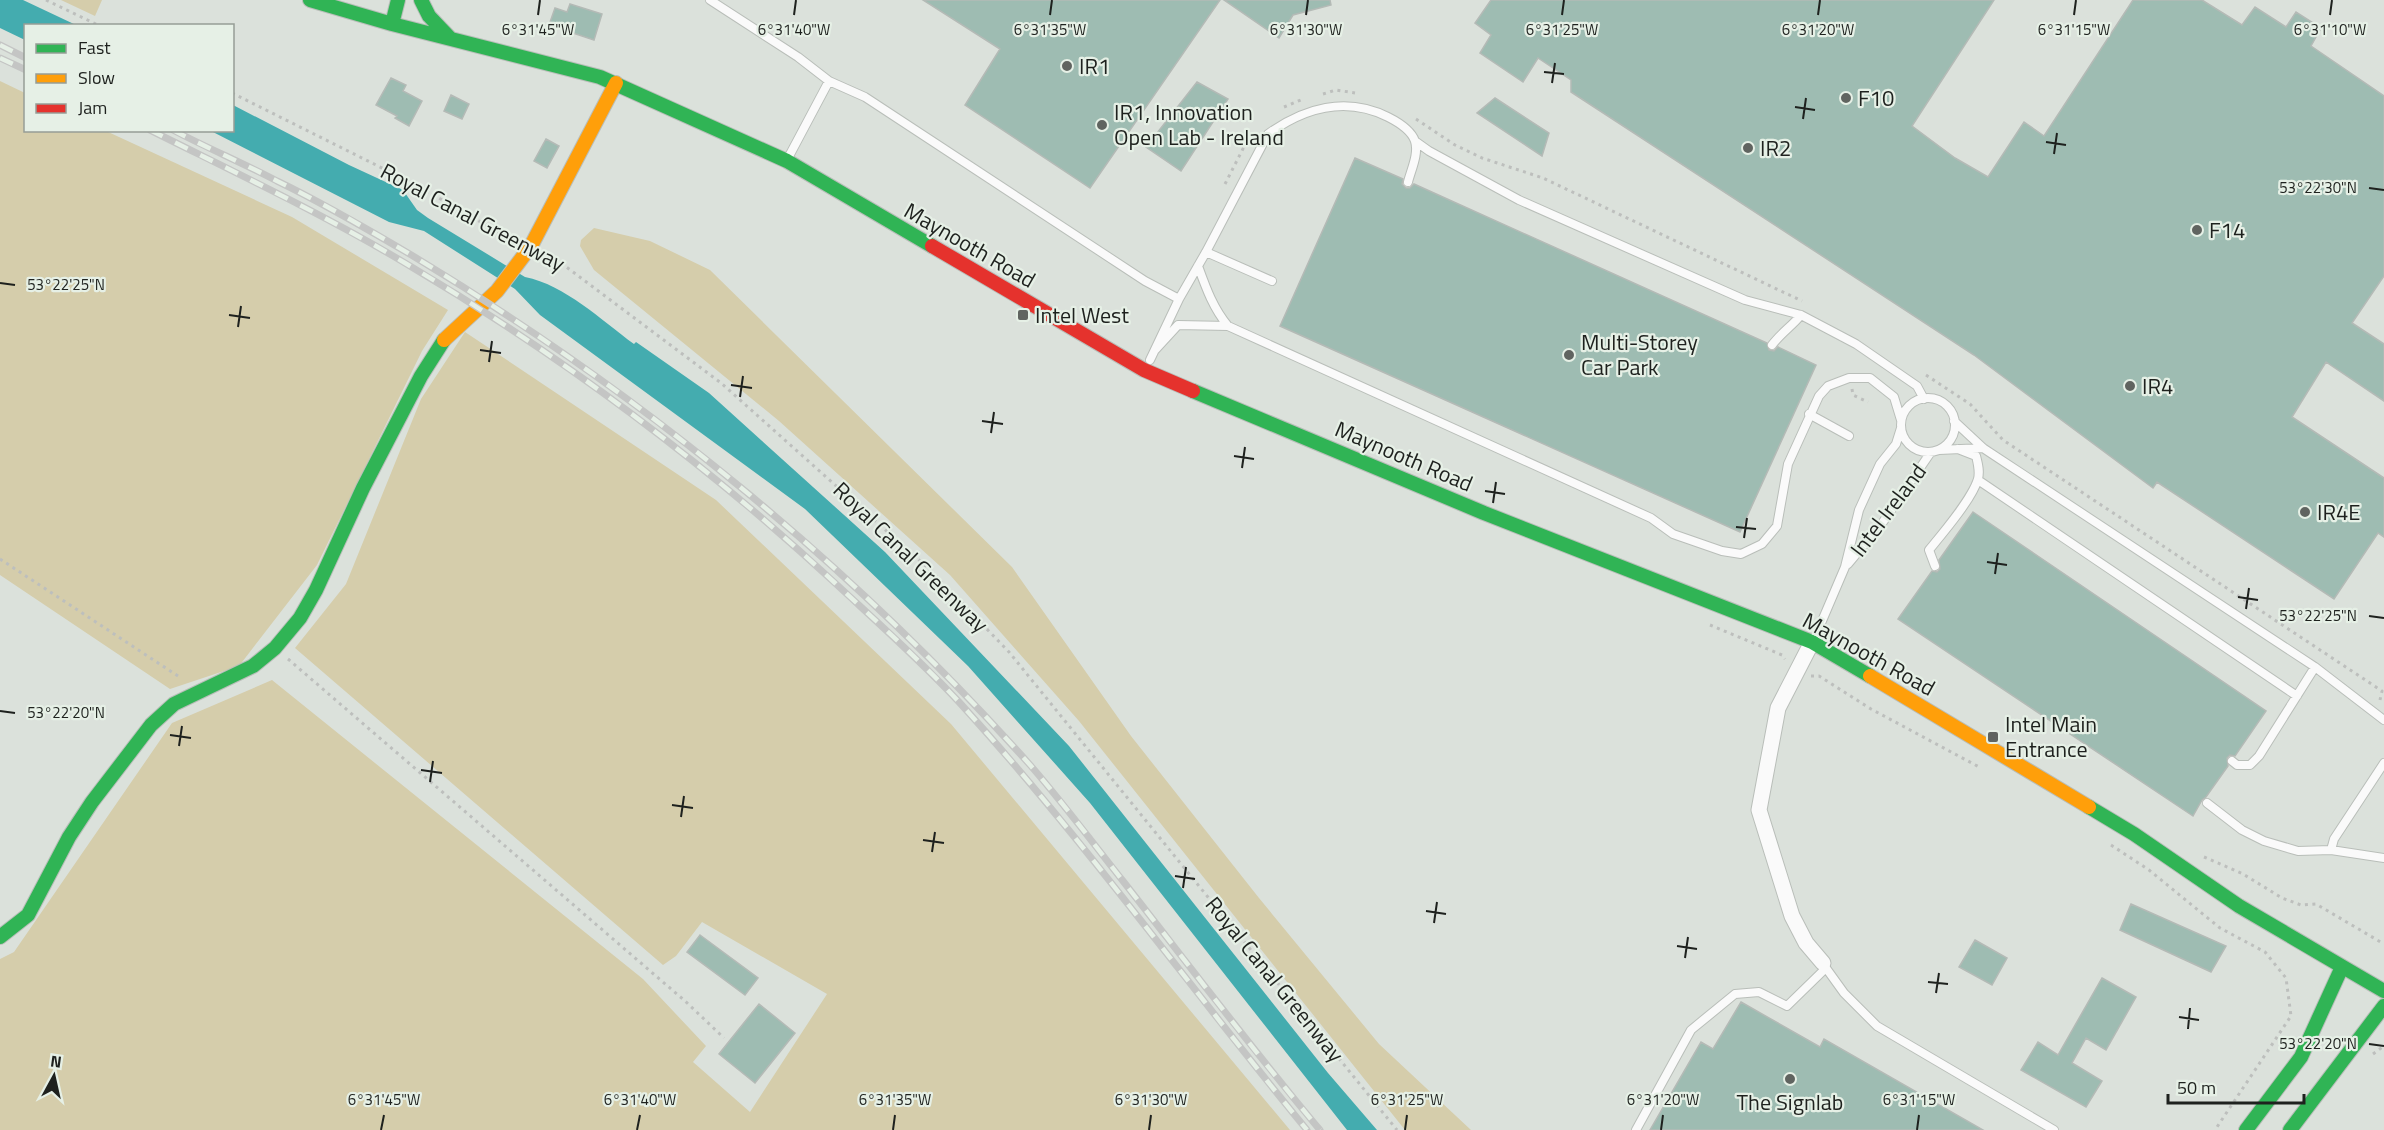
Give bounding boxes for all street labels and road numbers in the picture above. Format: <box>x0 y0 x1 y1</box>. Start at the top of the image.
street label: Royal Canal Greenway <box>375 154 572 280</box>
street label: Maynooth Road <box>898 194 1042 296</box>
street label: Maynooth Road <box>1330 412 1478 500</box>
street label: Intel Ireland <box>1842 456 1934 564</box>
street label: Royal Canal Greenway <box>825 474 997 641</box>
street label: Maynooth Road <box>1796 604 1942 704</box>
street label: Royal Canal Greenway <box>1197 889 1353 1070</box>

